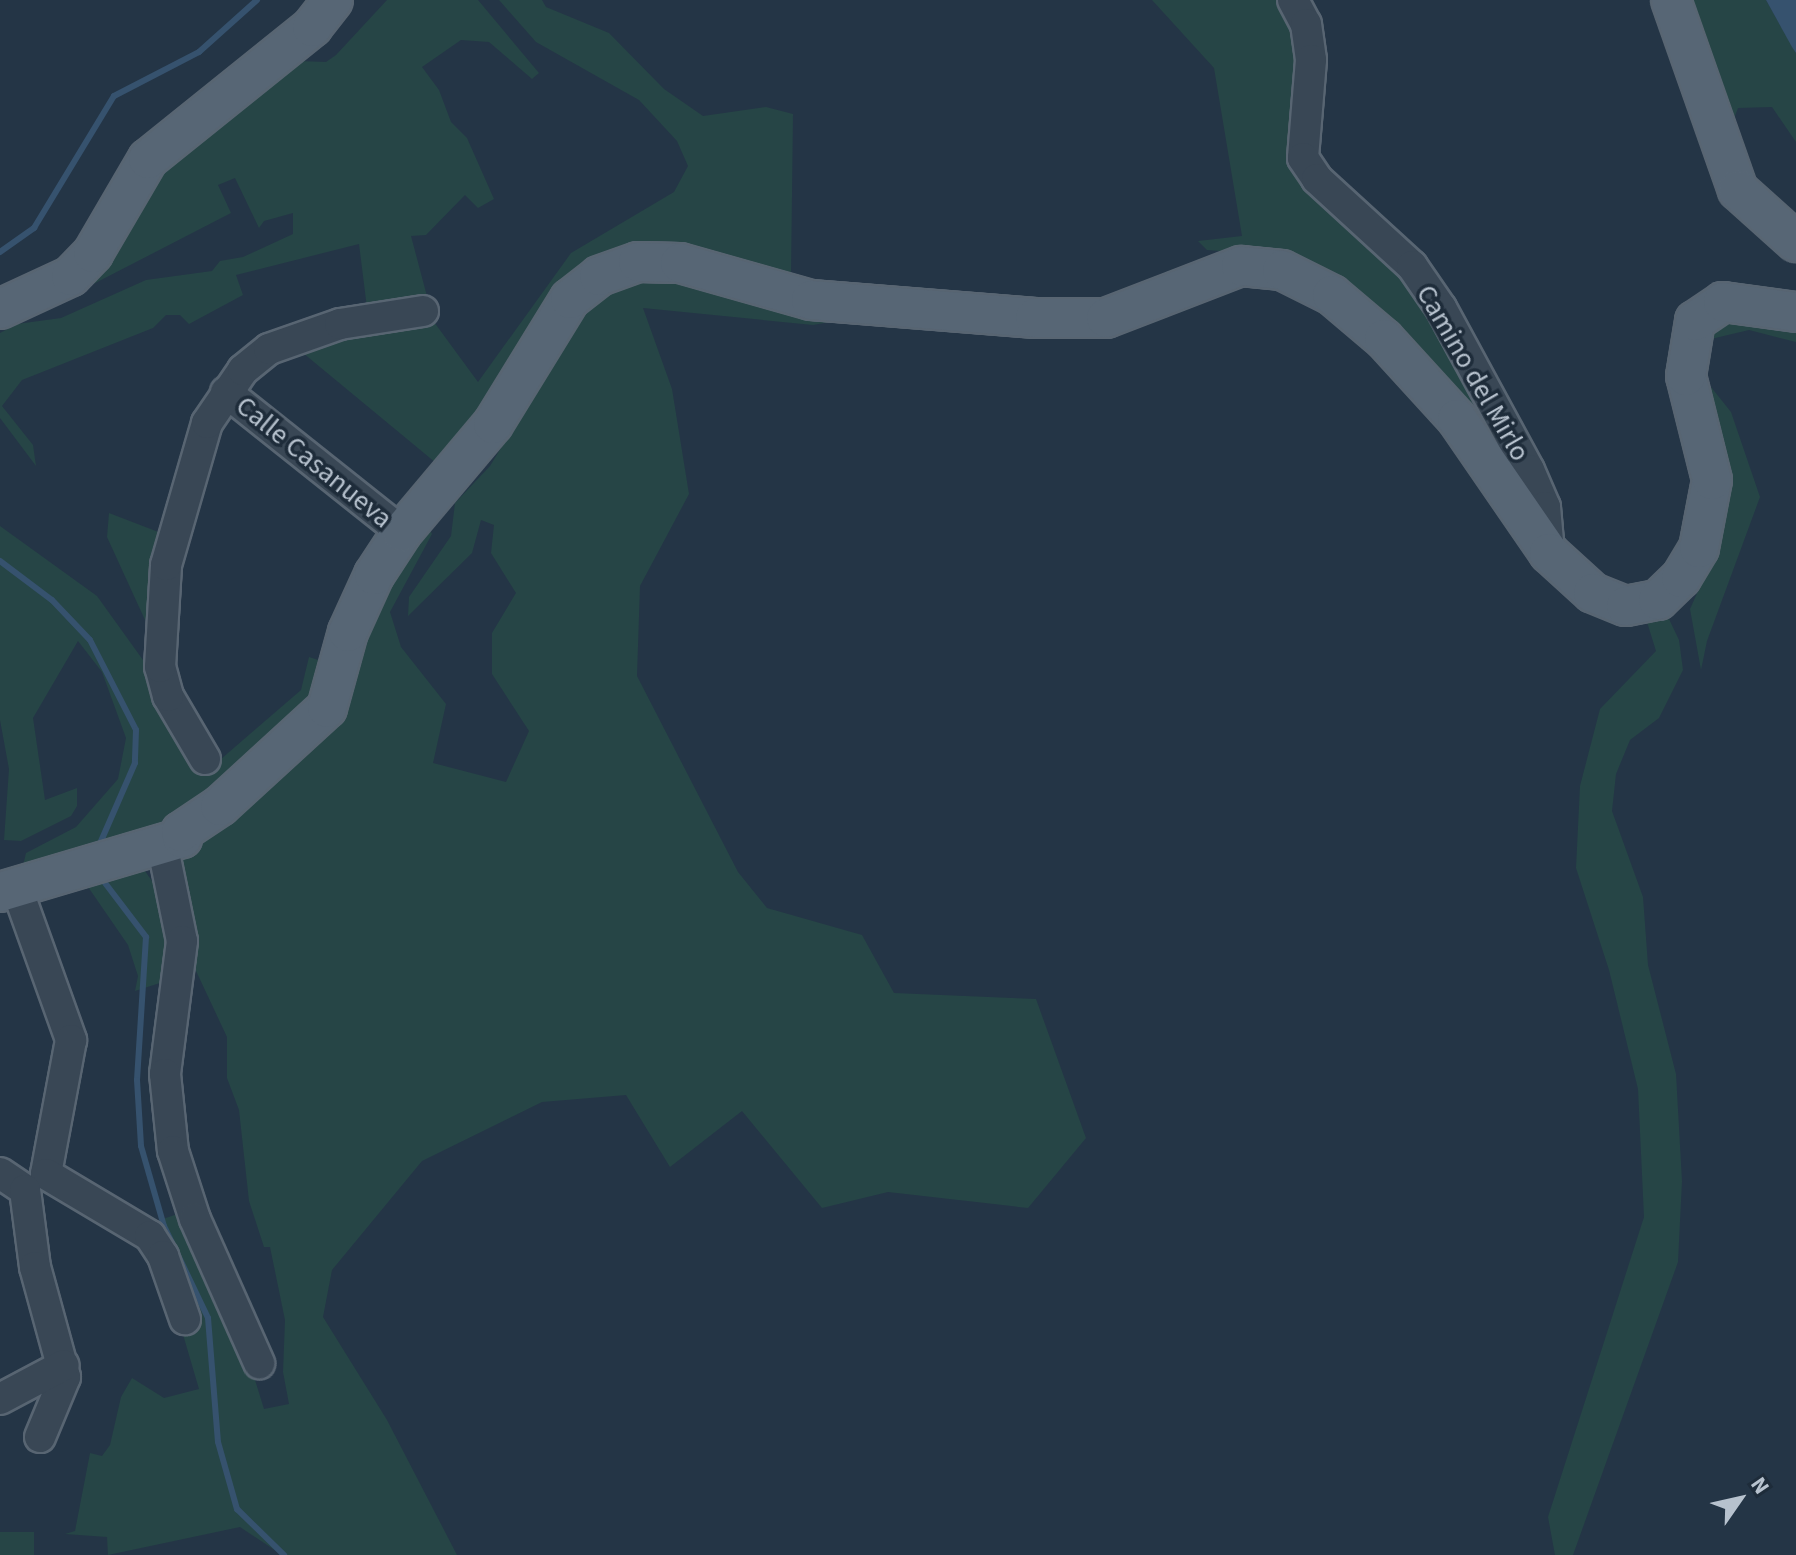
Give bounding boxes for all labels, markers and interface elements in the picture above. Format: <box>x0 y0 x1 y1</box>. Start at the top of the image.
street label: Camino del Mirlo <box>1409 279 1537 467</box>
street label: Calle Casanueva <box>229 389 399 535</box>
north arrow <box>1700 1459 1780 1539</box>
text: N <box>1743 1471 1777 1501</box>

